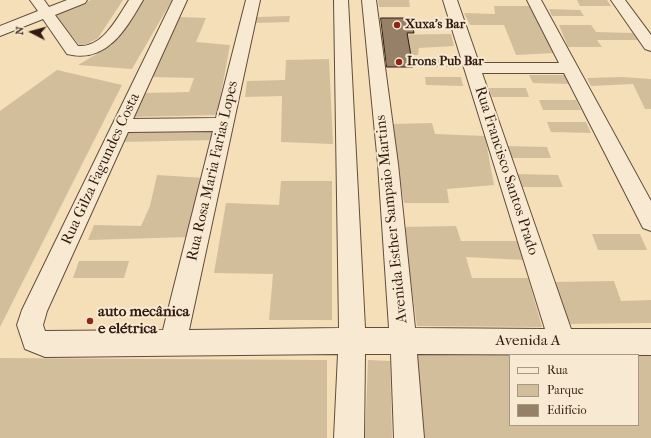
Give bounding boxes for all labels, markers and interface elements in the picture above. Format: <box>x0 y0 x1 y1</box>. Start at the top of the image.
north arrow <box>12 12 52 52</box>
place label: Xuxa's Bar <box>405 17 465 33</box>
marker: Xuxa's Bar <box>392 20 402 30</box>
text: N <box>13 26 26 36</box>
place label: Irons Pub Bar <box>407 54 484 70</box>
marker: Irons Pub Bar <box>394 57 404 67</box>
street label: Rua Rosa Maria Farias Lopes <box>184 79 242 263</box>
street label: Rua Francisco Santos Prado <box>470 84 542 258</box>
street label: Rua Gilza Fagundes Costa <box>58 90 144 248</box>
street label: Avenida Esther Sampaio Martins <box>372 114 412 324</box>
place label: auto mecânica e elétrica <box>98 303 189 338</box>
marker: auto mecânica e elétrica <box>85 316 95 326</box>
street label: Avenida A <box>495 332 561 350</box>
legend <box>509 354 639 426</box>
text: Rua <box>547 363 568 377</box>
text: Parque <box>547 383 584 397</box>
text: Edifício <box>547 403 587 417</box>

